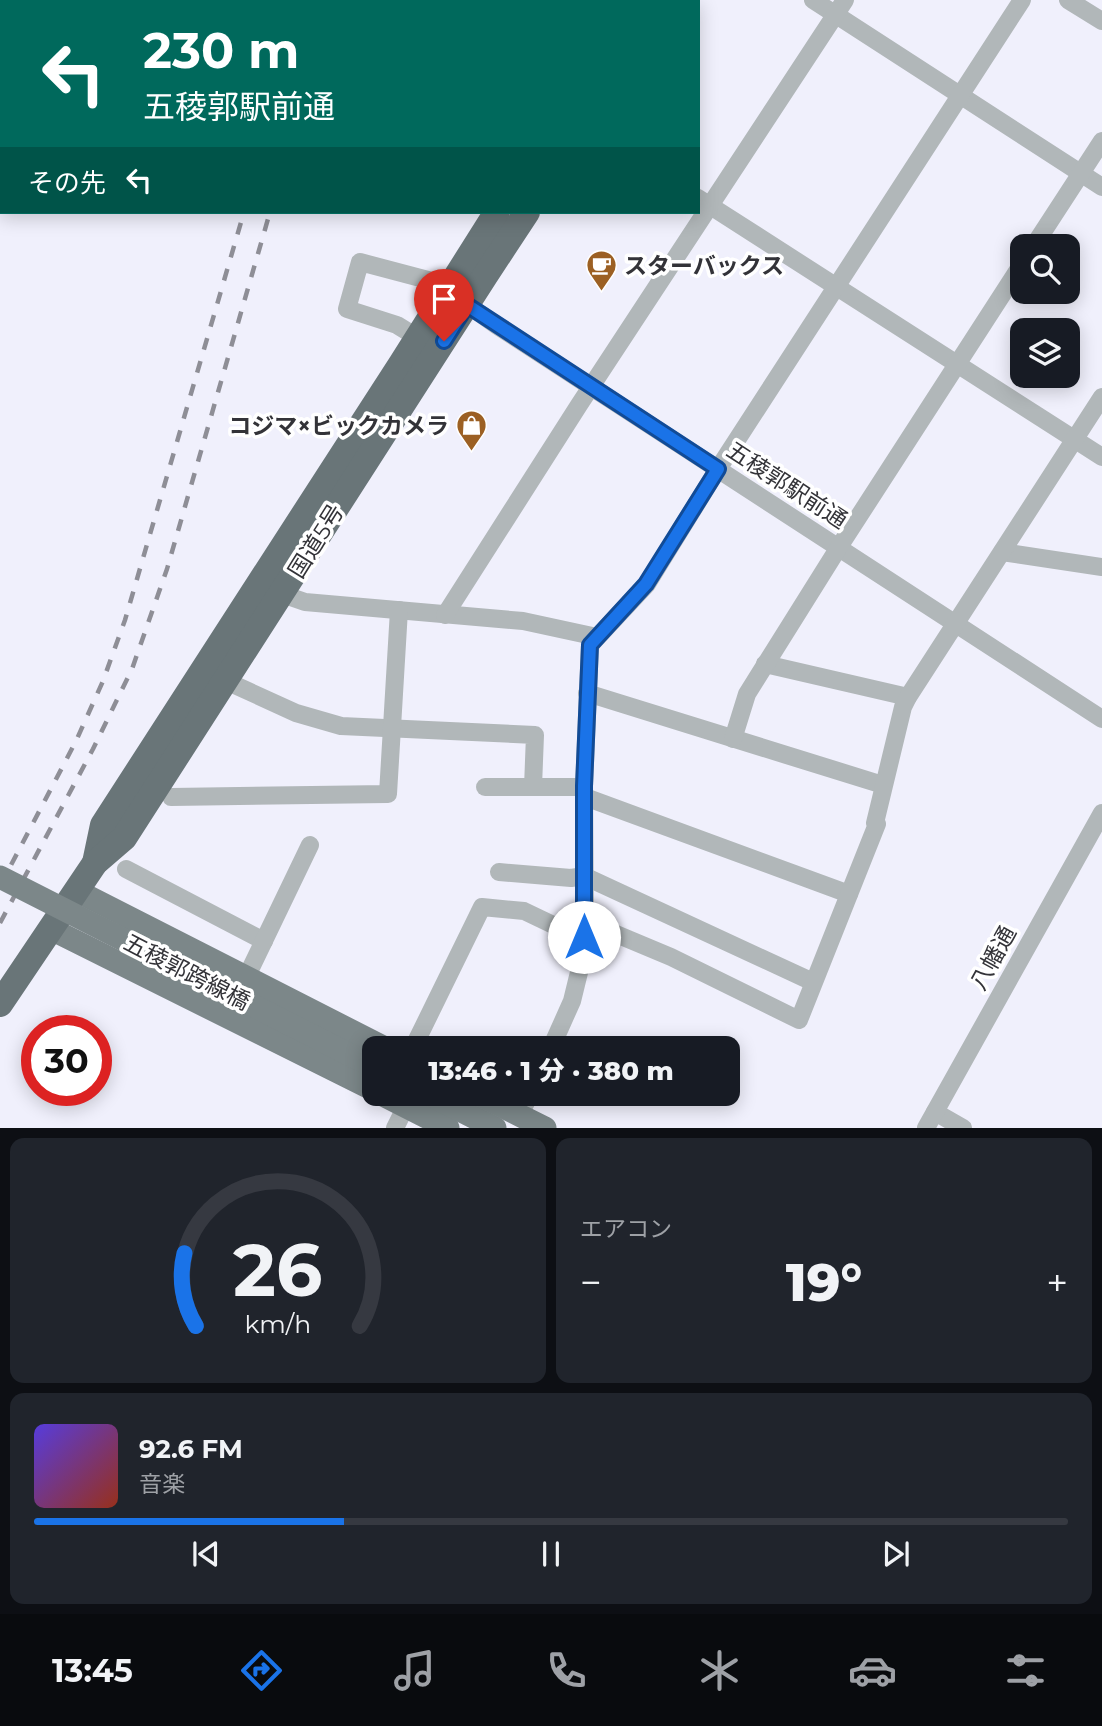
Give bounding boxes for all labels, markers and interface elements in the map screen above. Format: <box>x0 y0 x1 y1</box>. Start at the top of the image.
text: 230 m <box>143 21 299 80</box>
icon: left <box>28 28 119 119</box>
text: 五稜郭駅前通 <box>143 87 335 126</box>
icon: left <box>120 161 158 199</box>
text: その先 <box>28 167 106 199</box>
map controls <box>1010 234 1080 388</box>
button: search <box>1010 234 1080 304</box>
cafe icon: スターバックス <box>584 249 618 293</box>
place label: スターバックス <box>624 252 784 280</box>
pin <box>414 269 474 341</box>
icon: arrive <box>425 280 463 318</box>
button: layers <box>1010 318 1080 388</box>
shop icon: コジマ×ビックカメラ <box>455 409 489 453</box>
place label: コジマ×ビックカメラ <box>228 412 449 440</box>
street label: 五稜郭駅前通 <box>722 436 852 534</box>
street label: 国道5号 <box>282 499 350 583</box>
position arrow <box>547 900 621 974</box>
street label: 八幡通 <box>964 921 1022 995</box>
street label: 五稜郭跨線橋 <box>119 928 255 1016</box>
speed limit sign: 30 <box>21 1015 112 1106</box>
text: 13:46 · 1 分 · 380 m <box>428 1055 674 1087</box>
text: エアコン <box>580 1215 672 1243</box>
text: 26 <box>233 1227 323 1315</box>
text: 19° <box>786 1251 862 1314</box>
text: − <box>580 1259 602 1306</box>
text: + <box>1046 1259 1068 1306</box>
text: km/h <box>245 1309 311 1339</box>
text: 92.6 FM <box>139 1433 243 1465</box>
text: 音楽 <box>139 1470 185 1498</box>
icon: previous <box>187 1535 225 1573</box>
icon: pause <box>532 1535 570 1573</box>
icon: next <box>877 1535 915 1573</box>
icon: directions <box>237 1646 286 1695</box>
icon: music <box>390 1646 439 1695</box>
icon: phone <box>542 1646 591 1695</box>
icon: climate <box>695 1646 744 1695</box>
icon: car <box>848 1646 897 1695</box>
icon: filters <box>1001 1646 1050 1695</box>
text: 13:45 <box>52 1651 133 1690</box>

